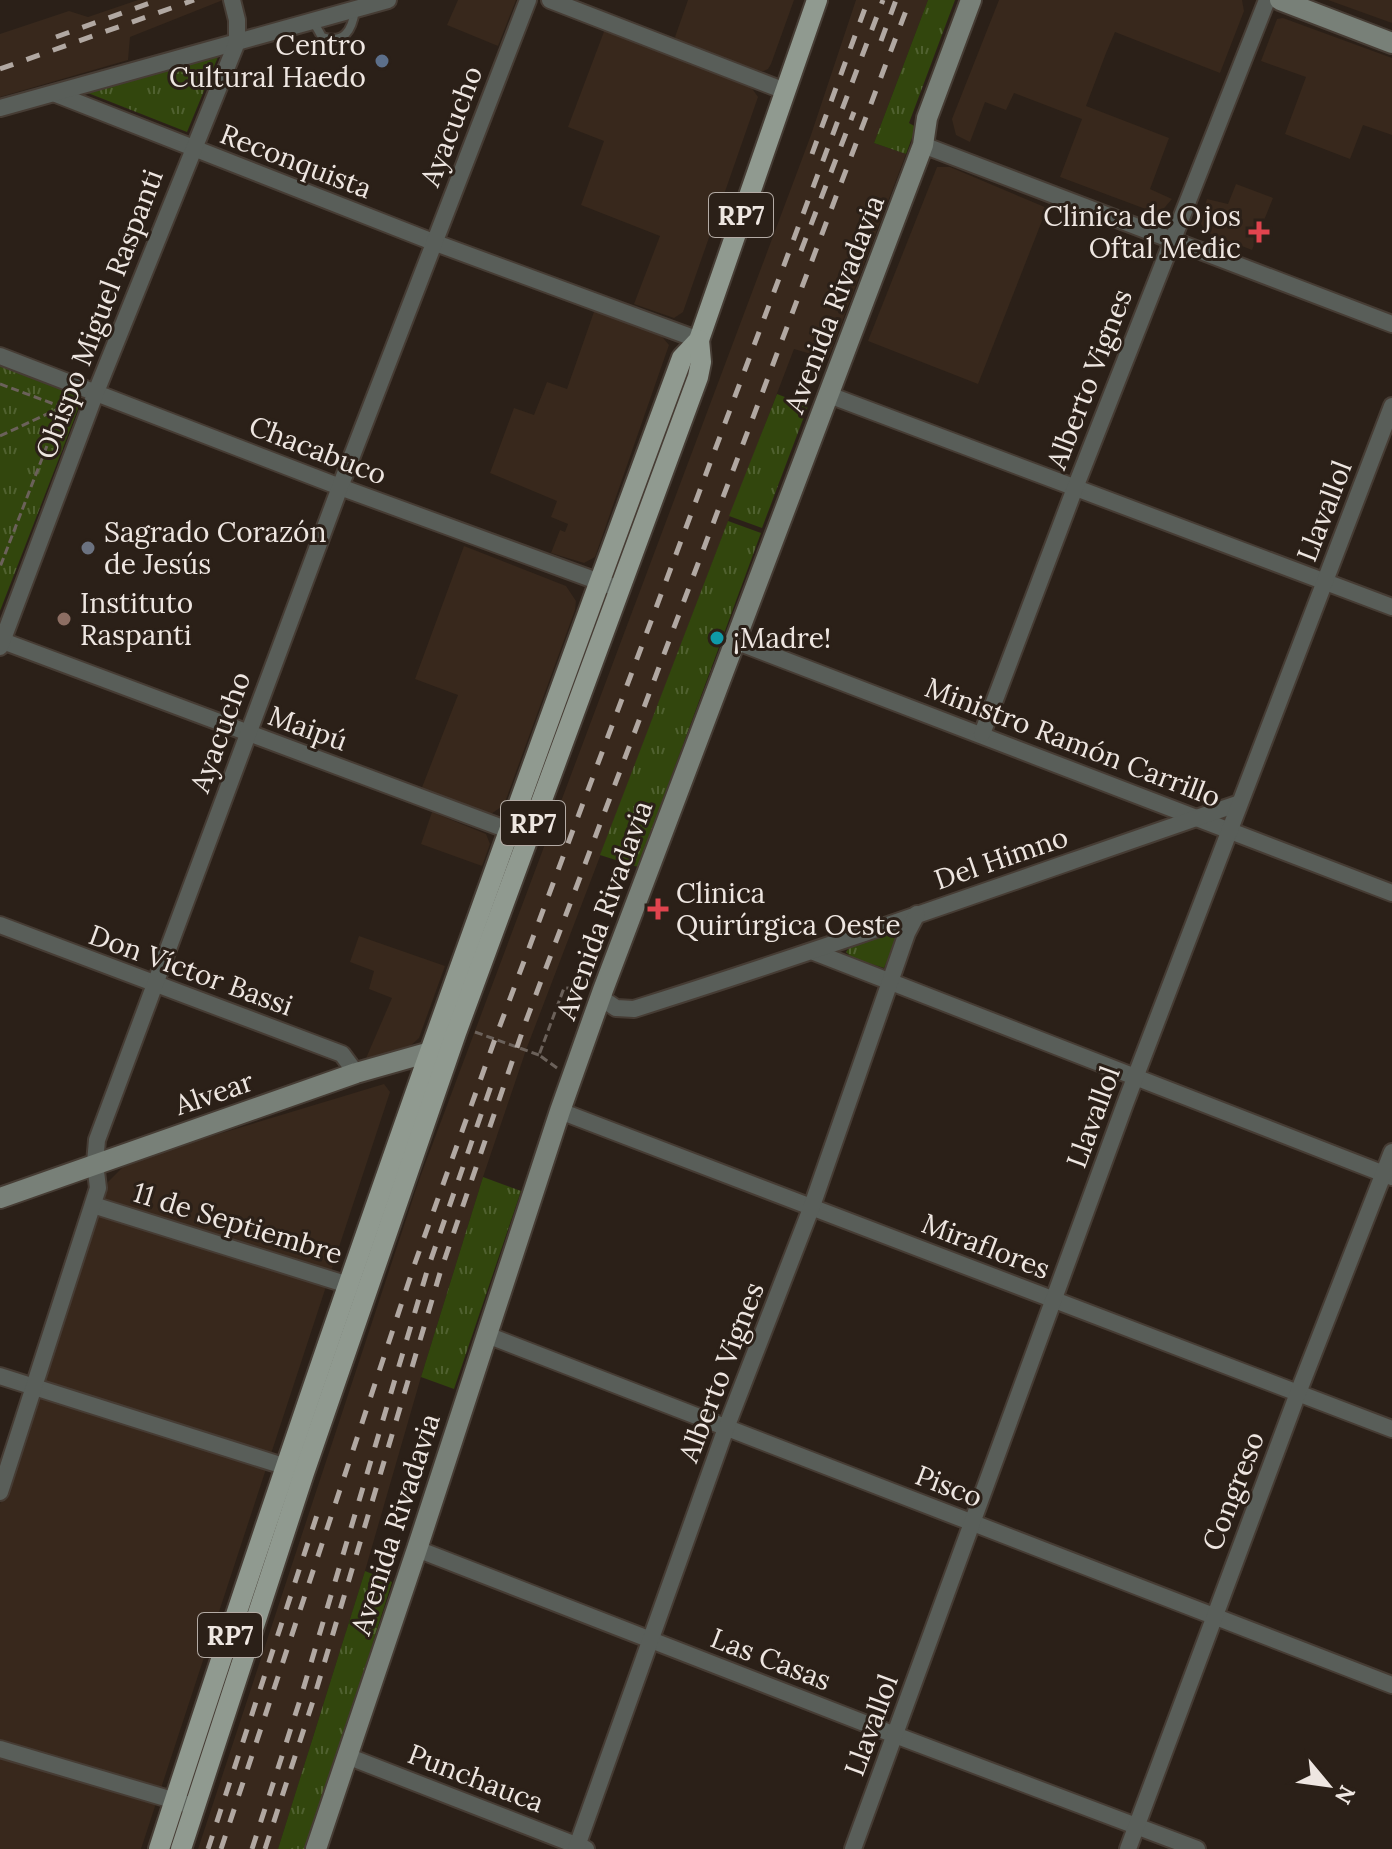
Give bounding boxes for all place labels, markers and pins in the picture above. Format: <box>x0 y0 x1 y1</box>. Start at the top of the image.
place label: Centro Cultural Haedo <box>169 27 366 95</box>
marker: Centro Cultural Haedo <box>373 52 391 70</box>
place label: Clinica de Ojos Oftal Medic <box>1043 198 1241 266</box>
marker: Clinica de Ojos Oftal Medic <box>1248 221 1270 243</box>
place label: Sagrado Corazón de Jesús <box>104 514 327 582</box>
marker: Sagrado Corazón de Jesús <box>79 539 97 557</box>
place label: Instituto Raspanti <box>80 585 193 653</box>
marker: Instituto Raspanti <box>55 610 73 628</box>
place label: ¡Madre! <box>733 620 831 656</box>
marker: ¡Madre! <box>708 629 726 647</box>
place label: Clinica Quirúrgica Oeste <box>676 875 901 943</box>
marker: Clinica Quirúrgica Oeste <box>647 898 669 920</box>

